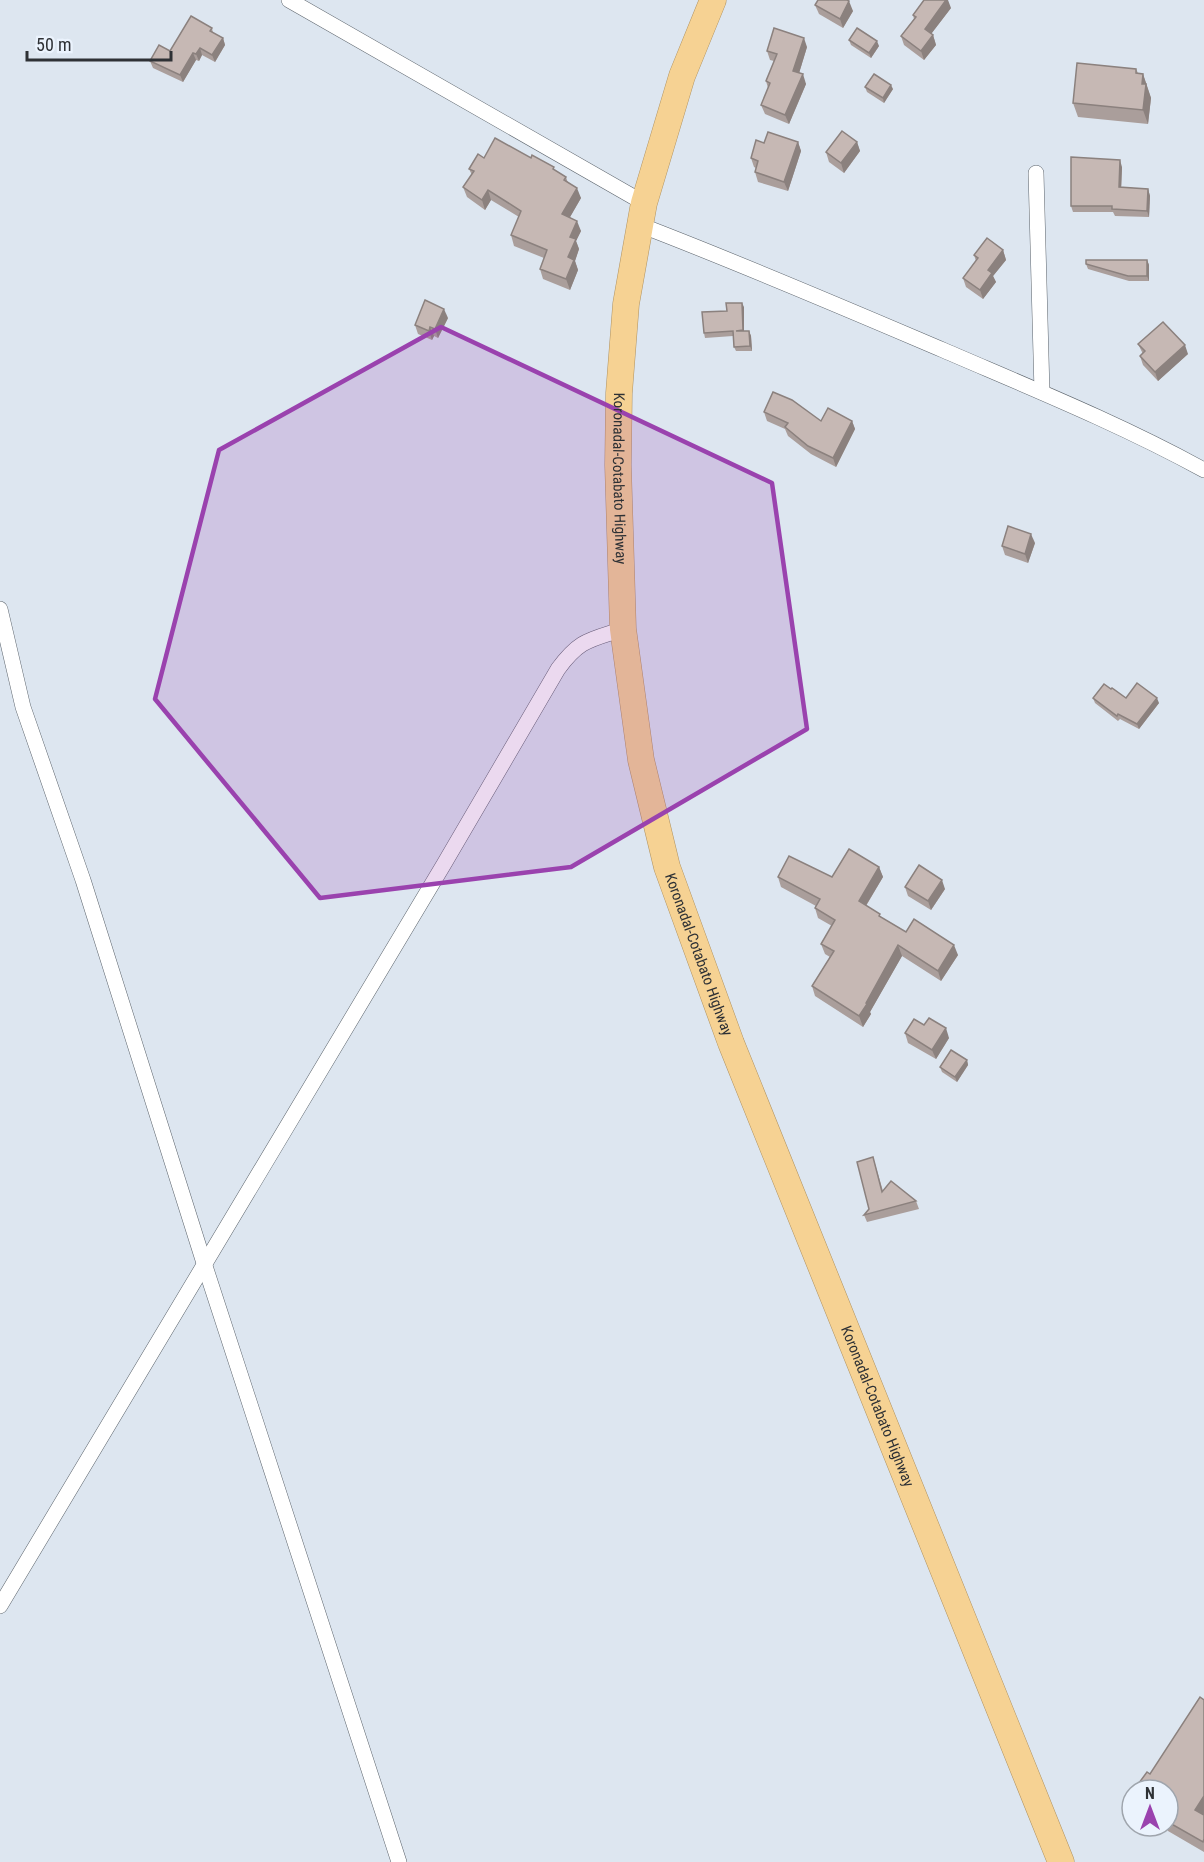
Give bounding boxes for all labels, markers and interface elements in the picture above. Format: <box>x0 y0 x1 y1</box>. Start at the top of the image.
scale bar <box>27 24 171 62</box>
text: 50 m <box>36 34 71 55</box>
street label: Koronadal-Cotabato Highway <box>609 392 630 565</box>
street label: Koronadal-Cotabato Highway <box>661 871 737 1038</box>
street label: Koronadal-Cotabato Highway <box>837 1323 918 1489</box>
north arrow <box>1120 1778 1180 1838</box>
text: N <box>1145 1784 1155 1803</box>

